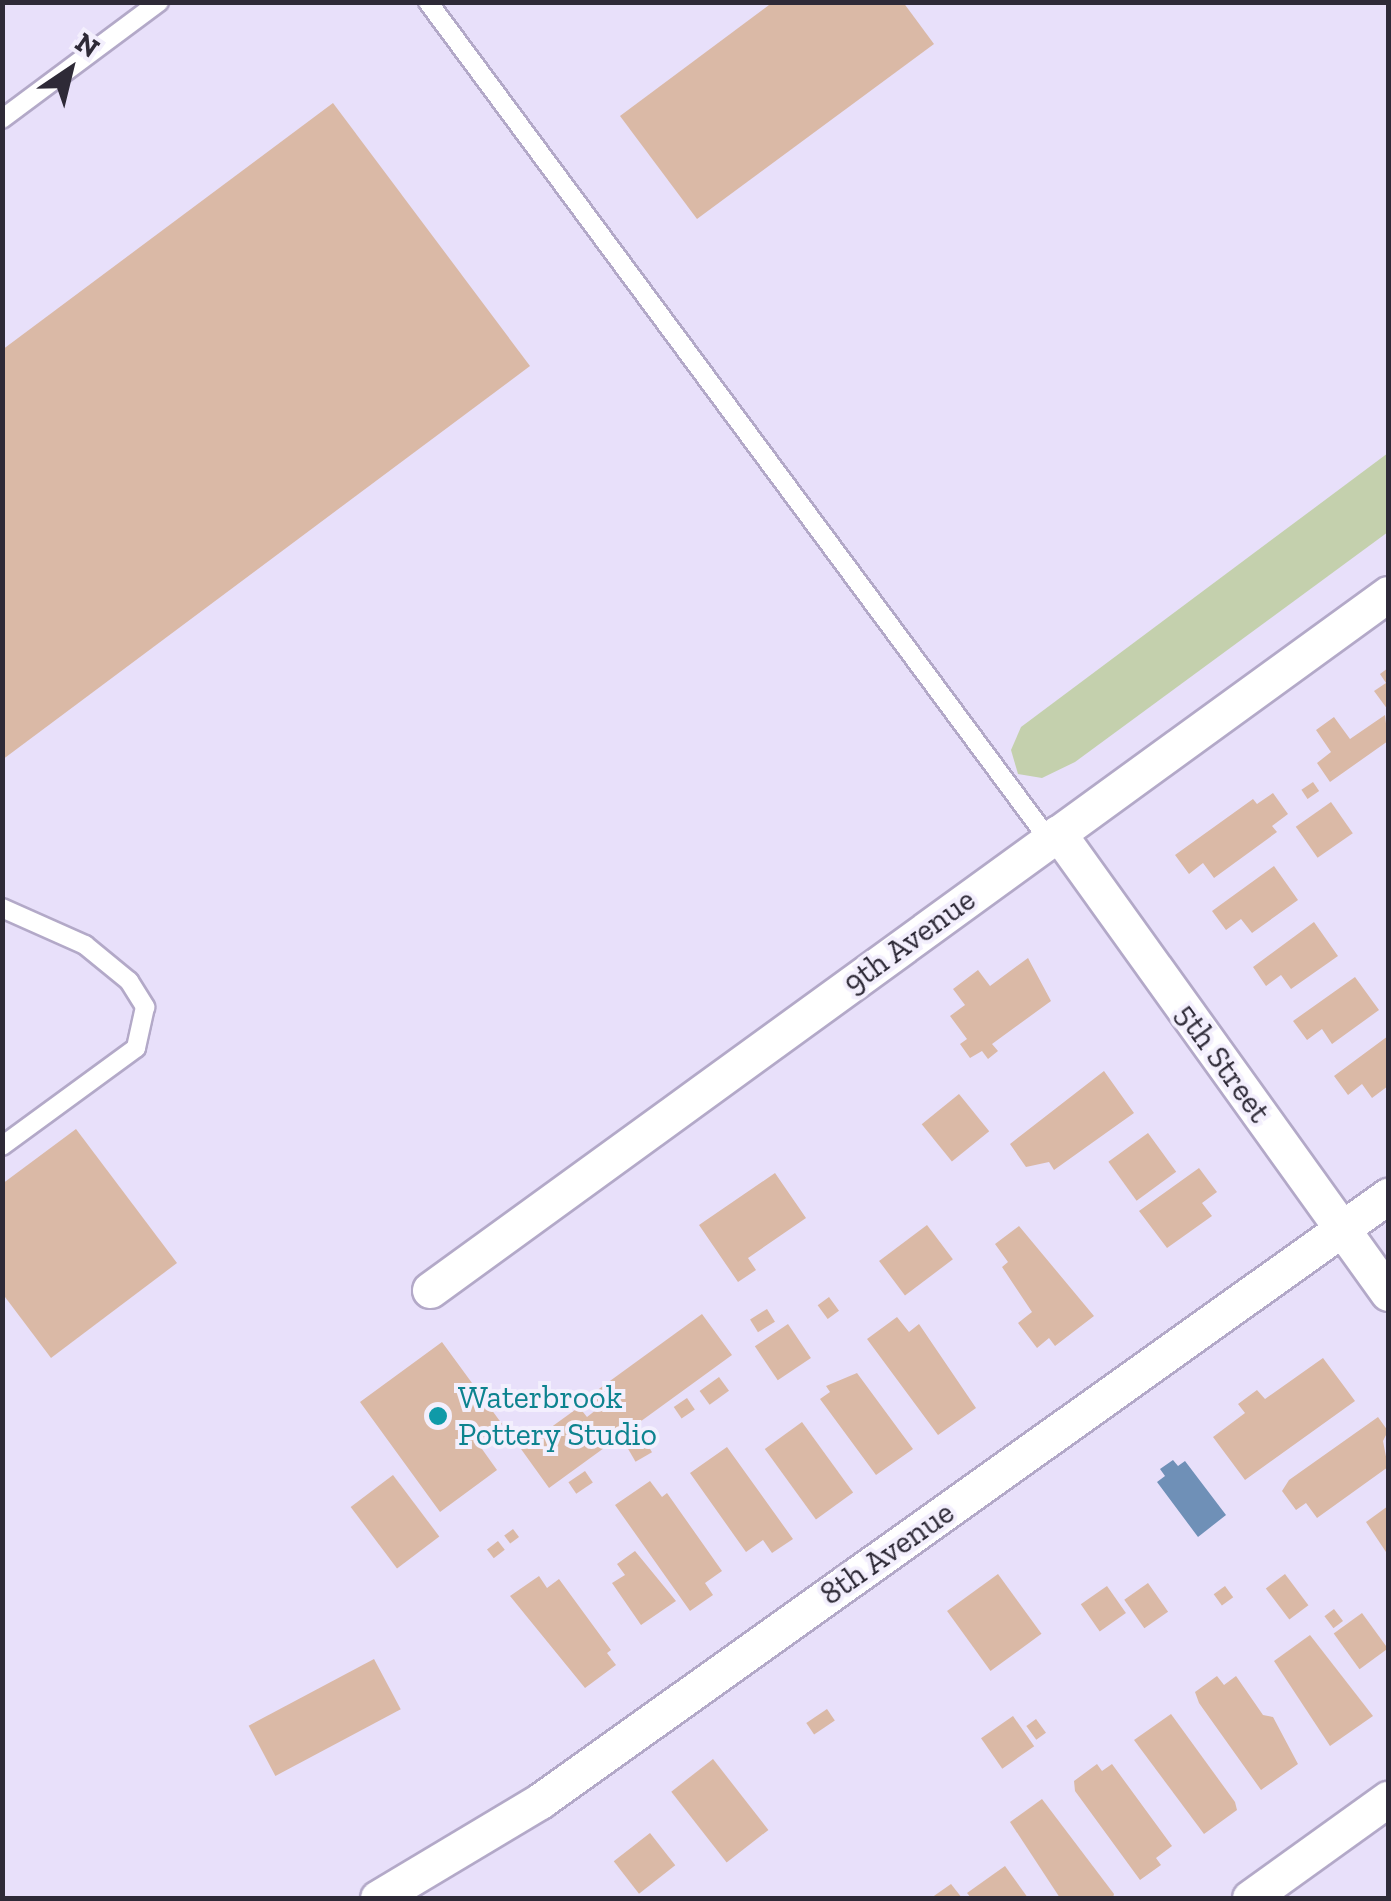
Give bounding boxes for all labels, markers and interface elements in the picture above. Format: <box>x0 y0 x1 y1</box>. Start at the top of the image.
north arrow <box>20 20 120 120</box>
text: N <box>69 25 106 65</box>
street label: 9th Avenue <box>835 880 983 1002</box>
street label: 5th Street <box>1167 996 1279 1130</box>
place label: Waterbrook Pottery Studio <box>458 1379 658 1454</box>
marker: Waterbrook Pottery Studio <box>427 1405 449 1427</box>
street label: 8th Avenue <box>812 1493 962 1613</box>

